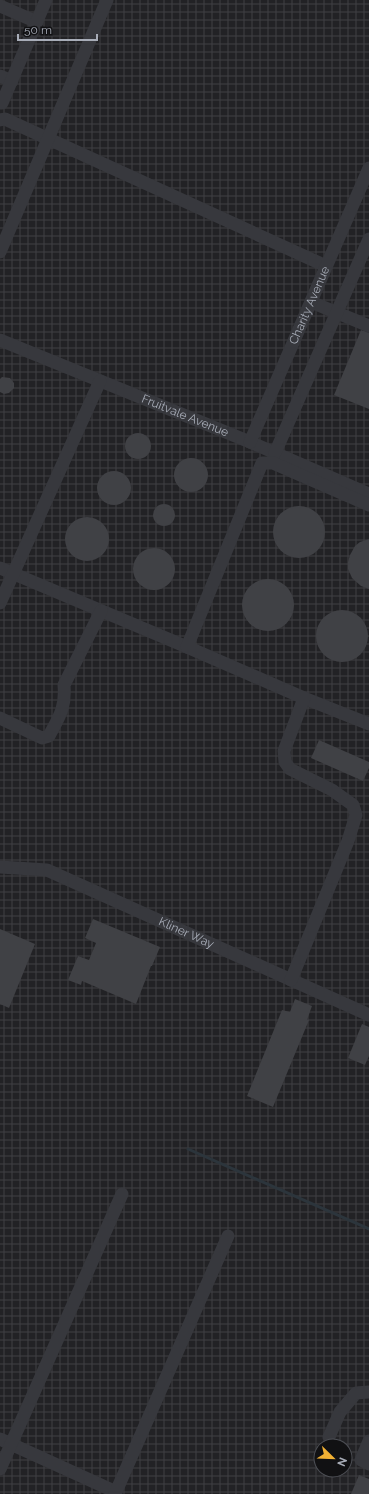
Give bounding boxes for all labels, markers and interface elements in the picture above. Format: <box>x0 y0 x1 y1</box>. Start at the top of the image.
scale bar <box>18 16 97 42</box>
text: 50 m <box>24 23 52 37</box>
street label: Charity Avenue <box>286 264 332 347</box>
street label: Fruitvale Avenue <box>140 392 231 440</box>
street label: Kliner Way <box>157 914 217 951</box>
north arrow <box>313 1438 353 1478</box>
text: N <box>334 1455 349 1468</box>

